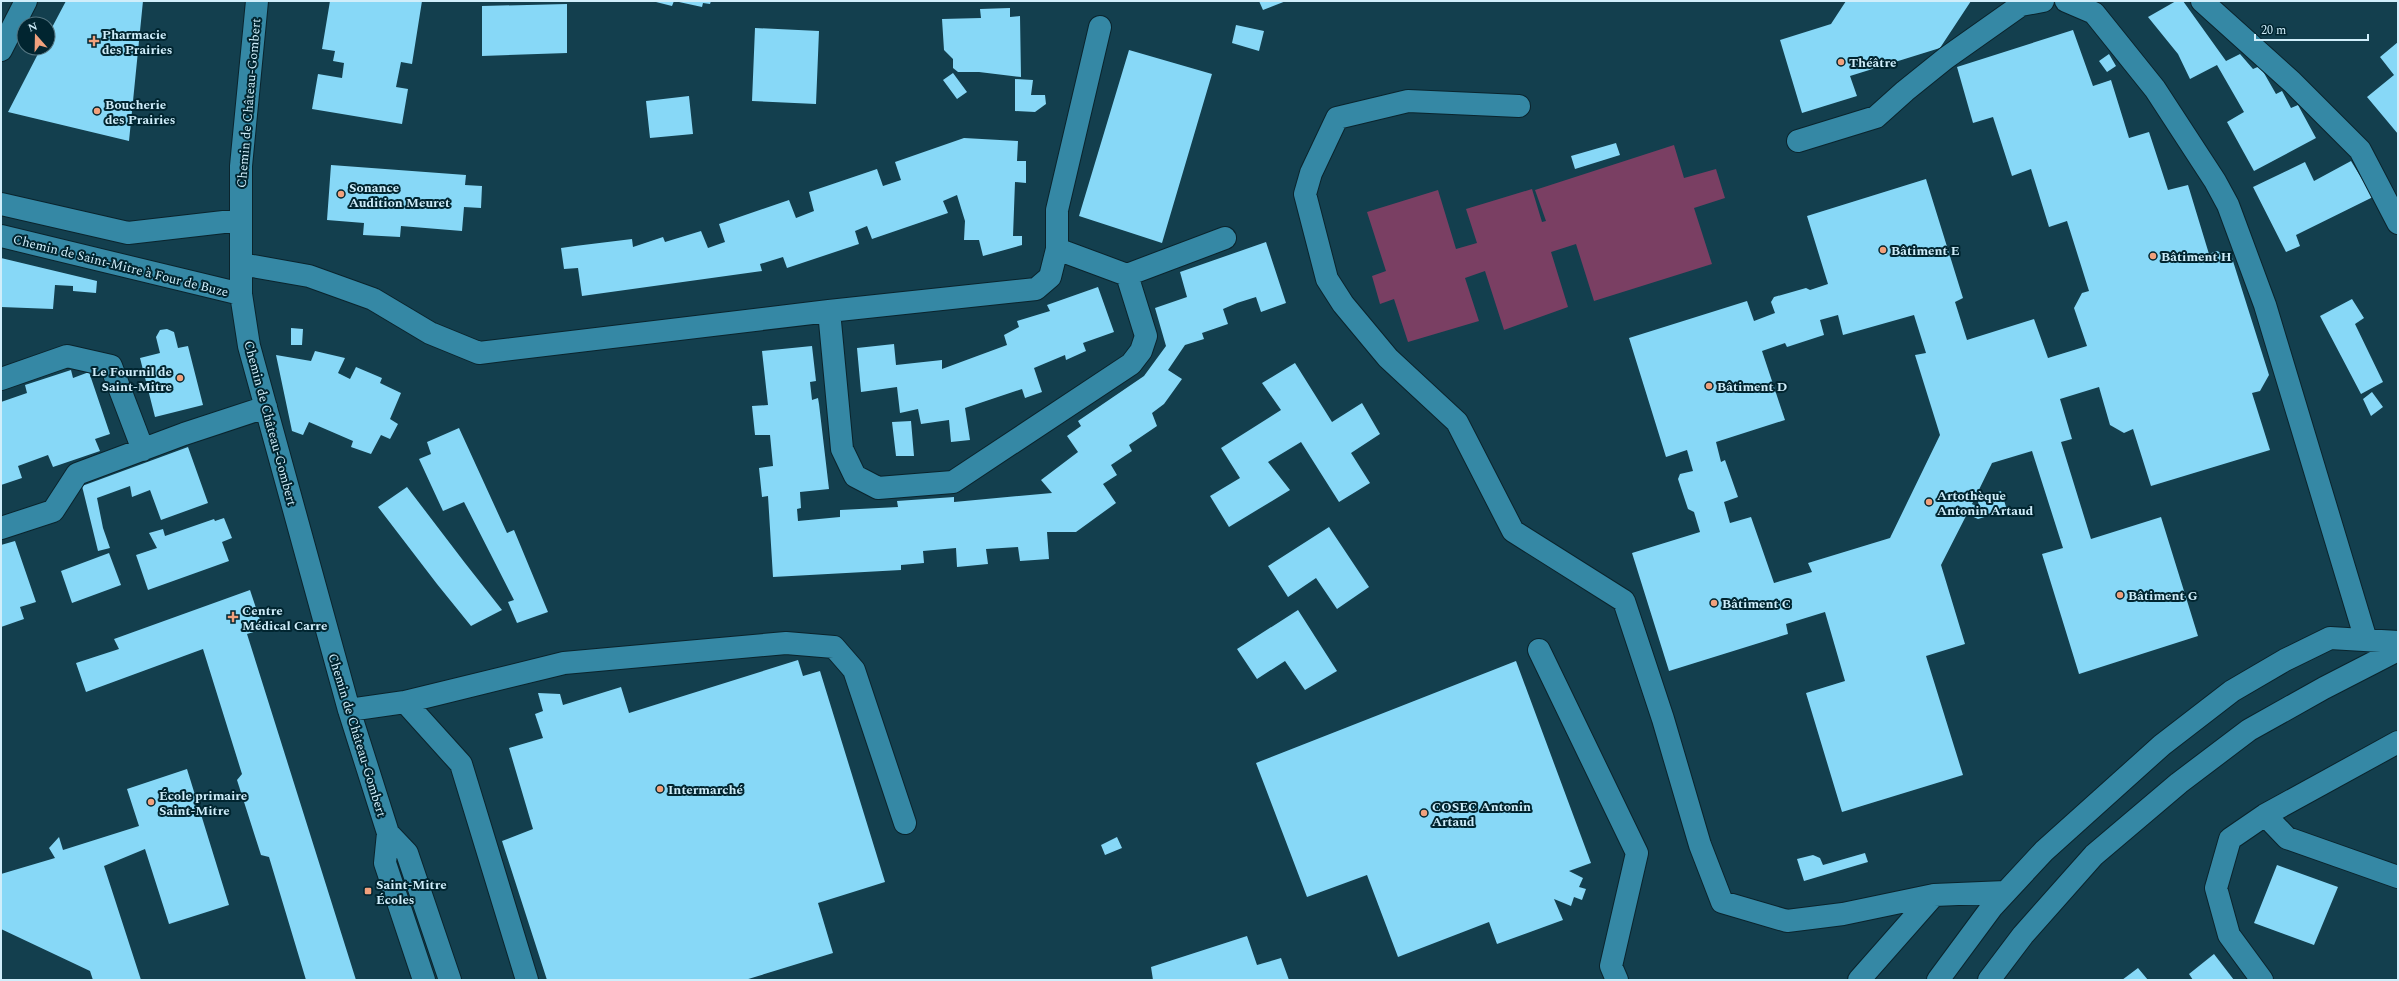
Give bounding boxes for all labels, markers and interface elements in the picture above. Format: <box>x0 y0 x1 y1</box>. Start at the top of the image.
north arrow <box>16 16 56 56</box>
scale bar <box>2255 16 2368 42</box>
street label: Chemin de Château-Gombert <box>232 17 266 189</box>
text: N <box>26 18 40 37</box>
text: 20 m <box>2261 21 2286 40</box>
place label: Pharmacie des Prairies <box>102 25 172 60</box>
marker: Pharmacie des Prairies <box>89 36 99 46</box>
place label: Théâtre <box>1849 53 1896 73</box>
marker: Théâtre <box>1836 57 1846 67</box>
place label: Boucherie des Prairies <box>105 95 175 130</box>
marker: Boucherie des Prairies <box>92 106 102 116</box>
place label: Sonance Audition Meuret <box>349 178 450 213</box>
marker: Sonance Audition Meuret <box>336 189 346 199</box>
street label: Chemin de Saint-Mitre à Four de Buze <box>11 229 231 302</box>
place label: Bâtiment E <box>1891 241 1960 261</box>
marker: Bâtiment E <box>1878 245 1888 255</box>
place label: Bâtiment H <box>2161 247 2232 267</box>
marker: Bâtiment H <box>2148 251 2158 261</box>
street label: Chemin de Château-Gombert <box>238 338 302 508</box>
place label: Le Fournil de Saint-Mitre <box>92 362 172 397</box>
marker: Le Fournil de Saint-Mitre <box>175 373 185 383</box>
place label: Bâtiment D <box>1717 377 1787 397</box>
marker: Bâtiment D <box>1704 381 1714 391</box>
place label: Artothèque Antonin Artaud <box>1937 486 2034 521</box>
marker: Artothèque Antonin Artaud <box>1924 497 1934 507</box>
place label: Bâtiment G <box>2128 586 2198 606</box>
marker: Bâtiment G <box>2115 590 2125 600</box>
place label: Bâtiment C <box>1722 594 1791 614</box>
marker: Bâtiment C <box>1709 598 1719 608</box>
place label: Centre Médical Carre <box>242 601 327 636</box>
marker: Centre Médical Carre <box>227 611 239 623</box>
street label: Chemin de Château-Gombert <box>323 651 392 820</box>
place label: Intermarché <box>668 780 743 800</box>
marker: Intermarché <box>655 784 665 794</box>
place label: École primaire Saint-Mitre <box>159 786 247 821</box>
marker: École primaire Saint-Mitre <box>146 797 156 807</box>
place label: COSEC Antonin Artaud <box>1432 797 1531 832</box>
marker: COSEC Antonin Artaud <box>1419 808 1429 818</box>
place label: Saint-Mitre Écoles <box>376 875 447 910</box>
marker: Saint-Mitre Écoles <box>363 886 373 896</box>

